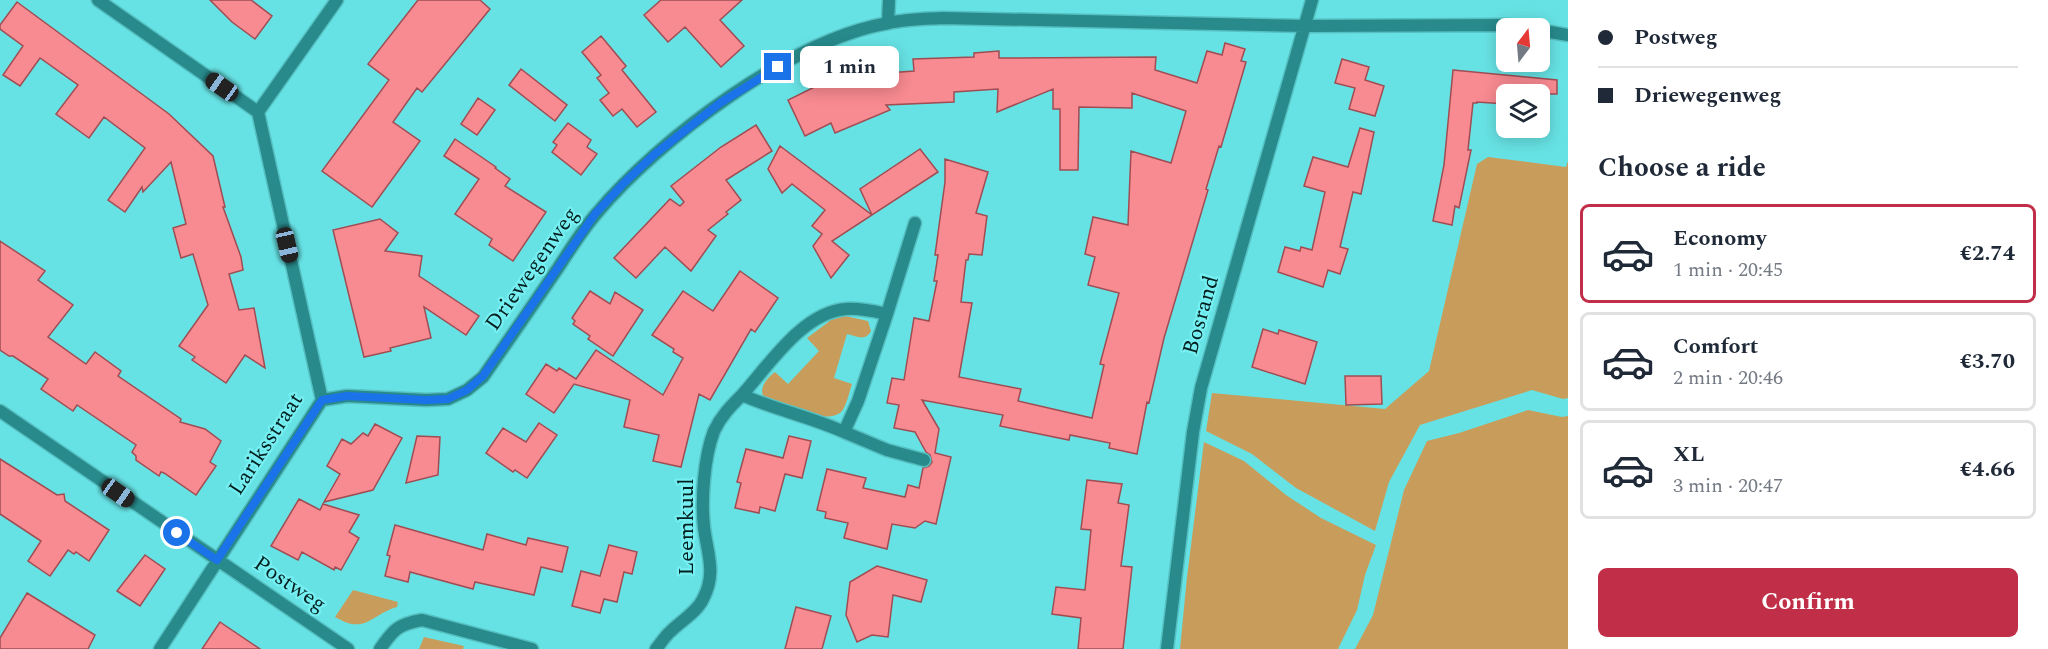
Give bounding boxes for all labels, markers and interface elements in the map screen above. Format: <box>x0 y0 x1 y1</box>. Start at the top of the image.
north arrow <box>1496 18 1550 72</box>
map controls <box>1496 18 1550 138</box>
text: Postweg <box>1634 21 1718 54</box>
callout: 1 min <box>799 46 898 88</box>
text: 1 min <box>823 52 876 82</box>
route end <box>764 53 791 80</box>
car <box>202 69 242 105</box>
text: Driewegenweg <box>1634 79 1781 112</box>
button: layers <box>1496 84 1550 138</box>
text: Choose a ride <box>1598 147 1766 189</box>
street label: Driewegenweg <box>477 200 587 338</box>
text: Economy <box>1673 222 1766 255</box>
car <box>274 225 300 265</box>
icon: car <box>1601 227 1655 281</box>
text: €2.74 <box>1960 237 2015 270</box>
text: 1 min · 20:45 <box>1673 255 1783 285</box>
street label: Bosrand <box>1174 272 1228 358</box>
text: Comfort <box>1673 330 1758 363</box>
icon: car <box>1601 335 1655 389</box>
text: €3.70 <box>1960 345 2015 378</box>
text: 2 min · 20:46 <box>1673 363 1783 393</box>
street label: Lariksstraat <box>220 386 312 502</box>
text: XL <box>1673 438 1704 471</box>
icon: car <box>1601 443 1655 497</box>
text: €4.66 <box>1960 453 2015 486</box>
text: 3 min · 20:47 <box>1673 471 1783 501</box>
car <box>98 475 138 511</box>
street label: Leemkuul <box>670 478 703 576</box>
route start <box>163 519 190 546</box>
street label: Postweg <box>247 547 333 621</box>
button: Confirm <box>1598 568 2018 637</box>

